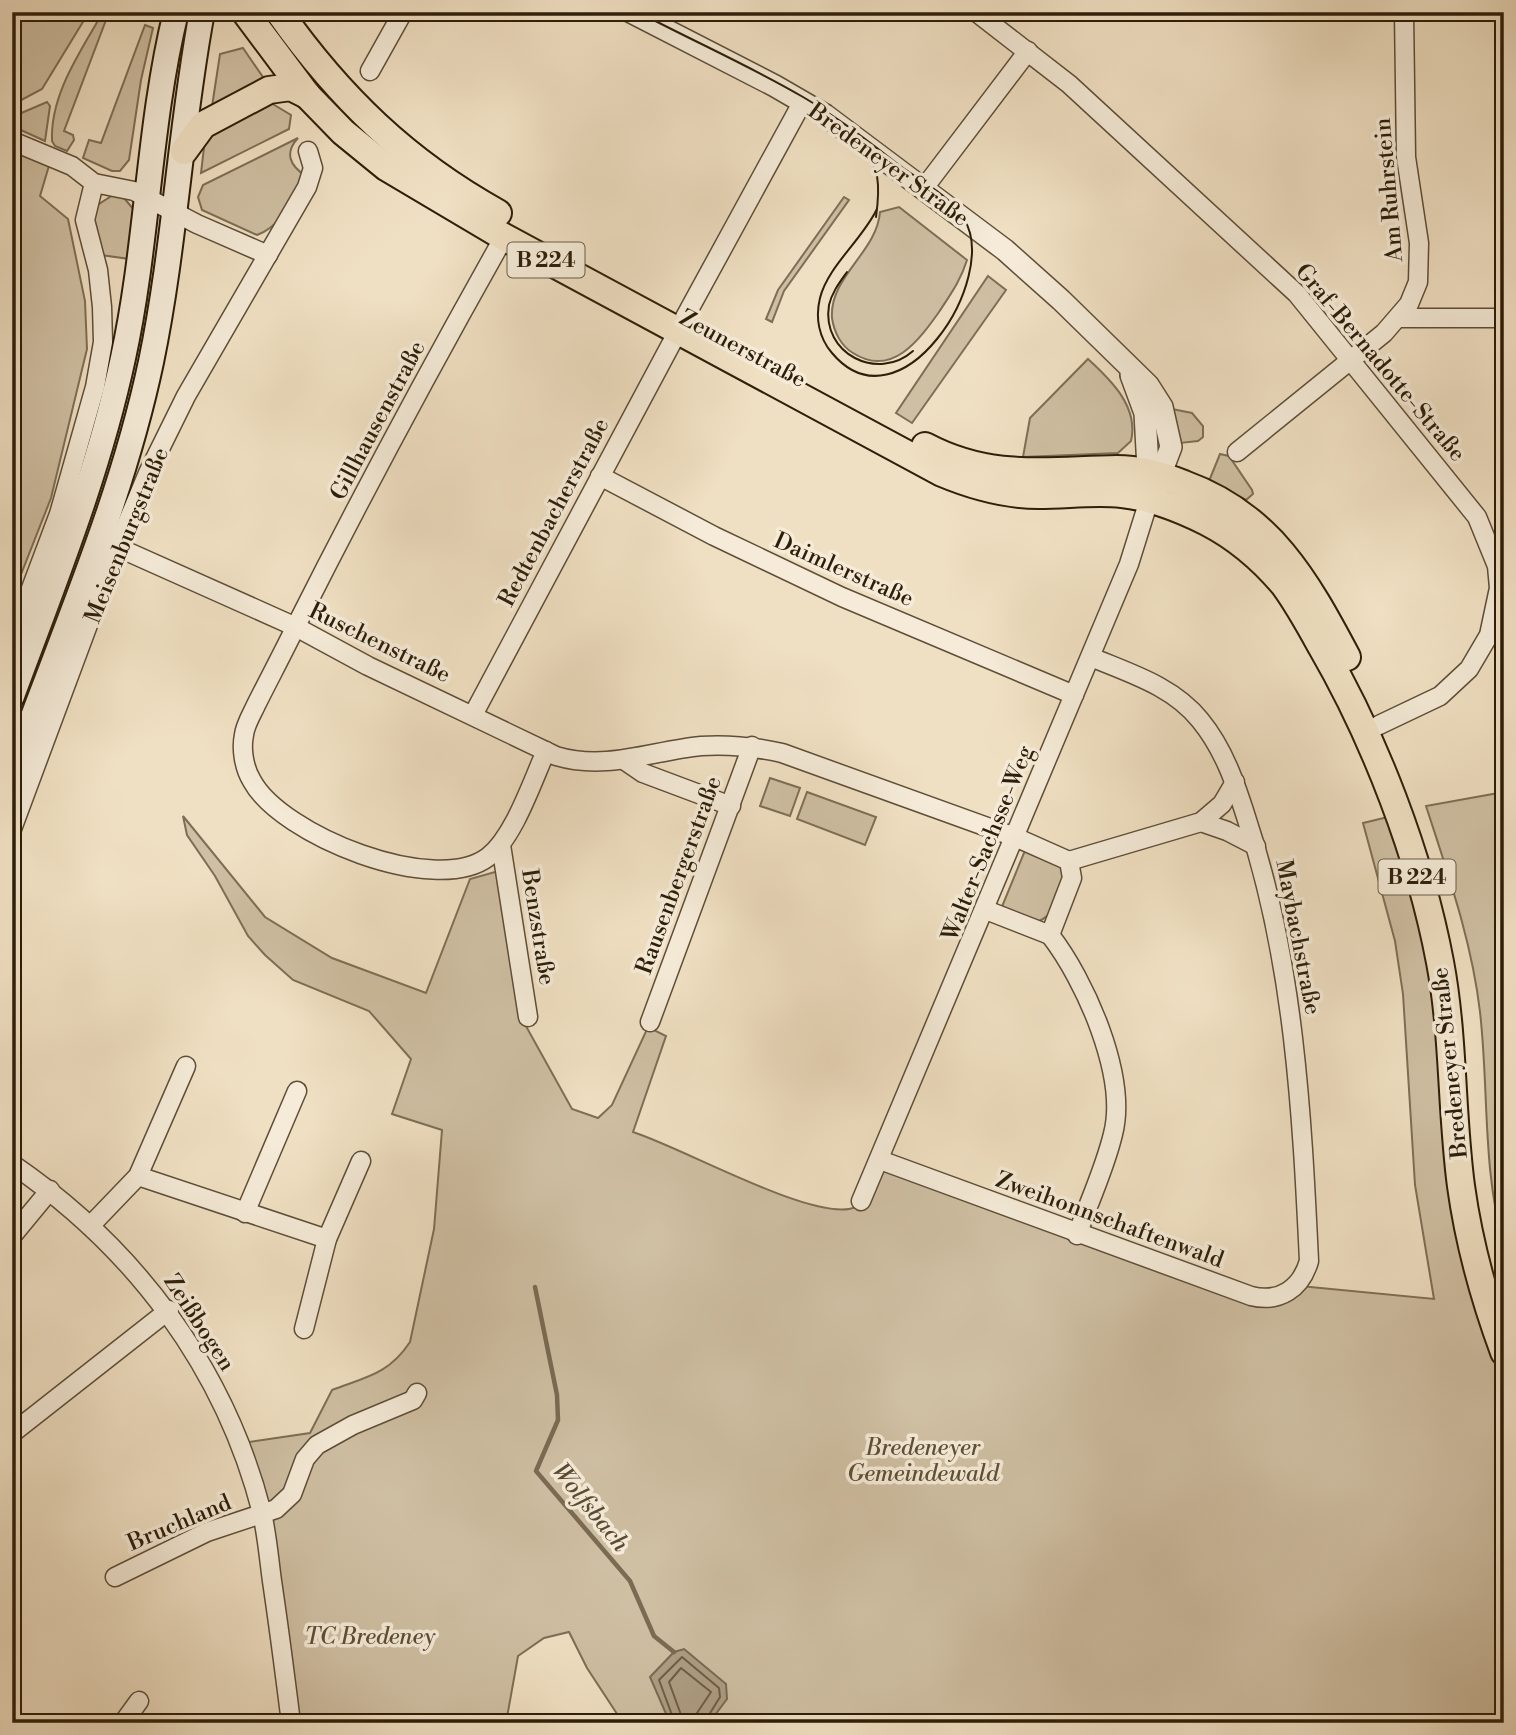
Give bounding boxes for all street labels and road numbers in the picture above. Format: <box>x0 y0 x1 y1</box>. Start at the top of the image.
street label: Bredeneyer Straße <box>802 96 974 233</box>
street label: Am Ruhrstein <box>1369 116 1409 264</box>
road number: B 224 <box>508 243 584 278</box>
street label: Graf-Bernadotte-Straße <box>1289 258 1471 467</box>
street label: Zeunerstraße <box>674 304 811 394</box>
street label: Gillhausenstraße <box>324 336 432 505</box>
street label: Redtenbacherstraße <box>492 413 615 612</box>
street label: Meisenburgstraße <box>79 443 175 627</box>
street label: Daimlerstraße <box>769 527 918 613</box>
street label: Ruschenstraße <box>304 597 455 689</box>
street label: Walter-Sachsse-Weg <box>936 741 1040 946</box>
street label: Rausenbergerstraße <box>630 773 728 978</box>
street label: Maybachstraße <box>1269 857 1327 1017</box>
road number: B 224 <box>1378 860 1456 894</box>
street label: Benzstraße <box>515 866 561 987</box>
street label: Bredeneyer Straße <box>1426 966 1474 1161</box>
street label: Zweihonnschaftenwald <box>992 1166 1227 1274</box>
street label: Zeißbogen <box>157 1269 241 1377</box>
street label: Bruchland <box>122 1489 236 1558</box>

